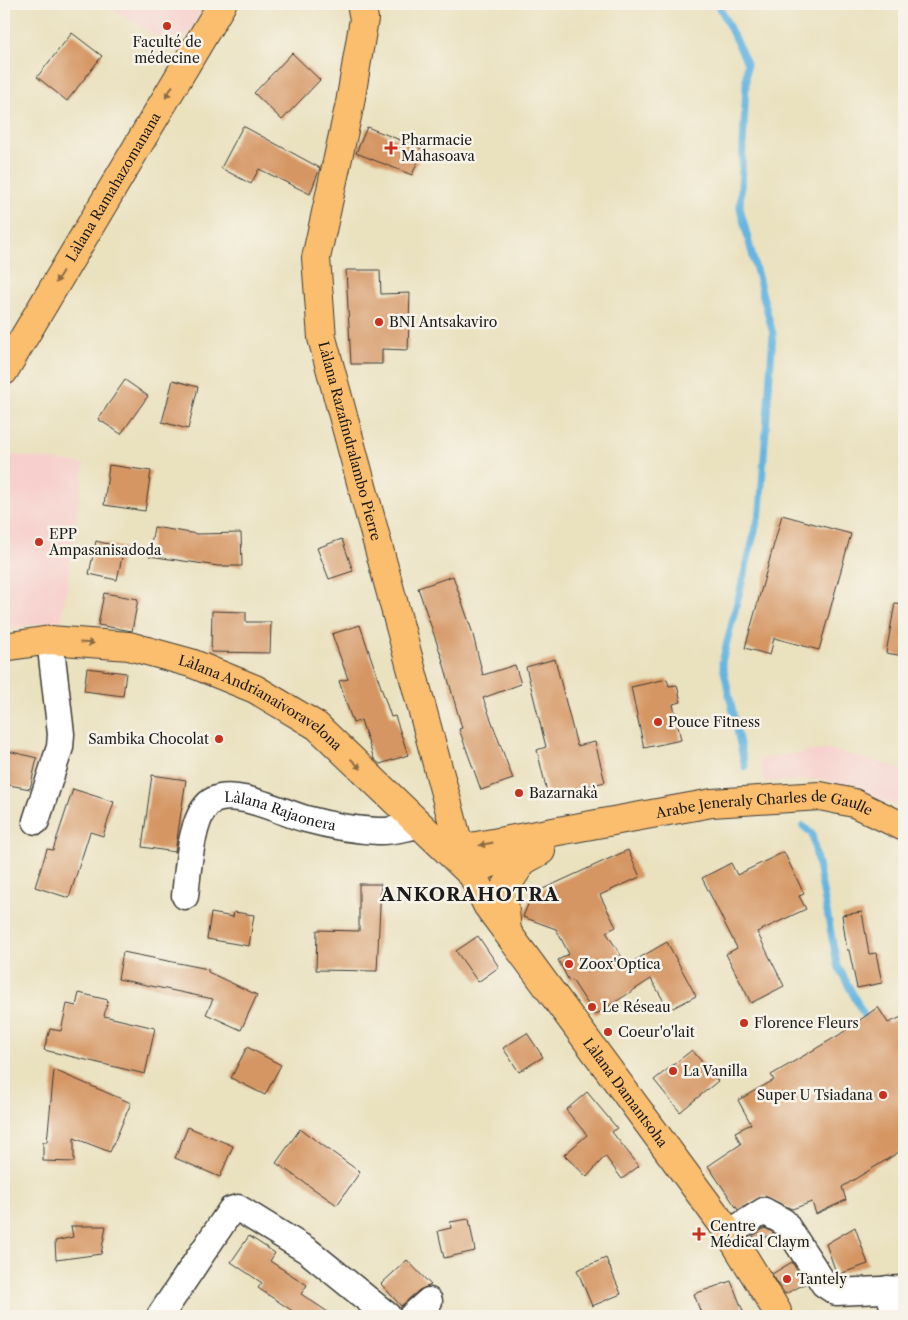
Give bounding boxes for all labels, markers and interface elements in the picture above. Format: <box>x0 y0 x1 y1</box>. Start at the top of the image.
marker: Faculté de médecine <box>161 20 173 32</box>
place label: Faculté de médecine <box>133 33 202 67</box>
one-way arrow <box>164 85 173 98</box>
street label: Làlana Ramahazomanana <box>62 109 165 265</box>
place label: Pharmacie Mahasoava <box>401 131 475 165</box>
marker: Pharmacie Mahasoava <box>385 142 397 154</box>
one-way arrow <box>55 270 64 283</box>
place label: BNI Antsakaviro <box>389 313 497 331</box>
marker: BNI Antsakaviro <box>373 316 385 328</box>
street label: Làlana Razafindralambo Pierre <box>314 339 385 543</box>
place label: EPP Ampasanisadoda <box>48 525 162 559</box>
marker: EPP Ampasanisadoda <box>33 536 45 548</box>
one-way arrow <box>79 639 95 647</box>
street label: Làlana Andrianaivoravelona <box>176 651 346 755</box>
place label: Pouce Fitness <box>668 713 760 731</box>
marker: Pouce Fitness <box>652 716 664 728</box>
place label: Sambika Chocolat <box>88 730 209 748</box>
marker: Sambika Chocolat <box>213 733 225 745</box>
one-way arrow <box>350 758 362 770</box>
place label: Bazarnakà <box>529 784 599 802</box>
marker: Bazarnakà <box>513 787 525 799</box>
street label: Arabe Jeneraly Charles de Gaulle <box>653 787 876 822</box>
street label: Làlana Rajaonera <box>224 788 338 835</box>
one-way arrow <box>478 840 493 848</box>
district label: ANKORAHOTRA <box>379 883 560 906</box>
place label: Zoox'Optica <box>579 955 661 973</box>
marker: Zoox'Optica <box>563 958 575 970</box>
place label: Le Réseau <box>602 998 671 1016</box>
marker: Le Réseau <box>586 1001 598 1013</box>
place label: Florence Fleurs <box>754 1014 859 1032</box>
marker: Florence Fleurs <box>738 1017 750 1029</box>
place label: Coeur'o'lait <box>618 1023 695 1041</box>
marker: Coeur'o'lait <box>602 1026 614 1038</box>
street label: Làlana Damantsoha <box>579 1034 672 1151</box>
place label: La Vanilla <box>683 1062 748 1080</box>
marker: La Vanilla <box>667 1065 679 1077</box>
place label: Super U Tsiadana <box>757 1086 874 1104</box>
marker: Super U Tsiadana <box>877 1089 889 1101</box>
place label: Centre Médical Claym <box>710 1217 810 1251</box>
marker: Centre Médical Claym <box>692 1227 706 1241</box>
place label: Tantely <box>797 1270 847 1288</box>
marker: Tantely <box>781 1273 793 1285</box>

